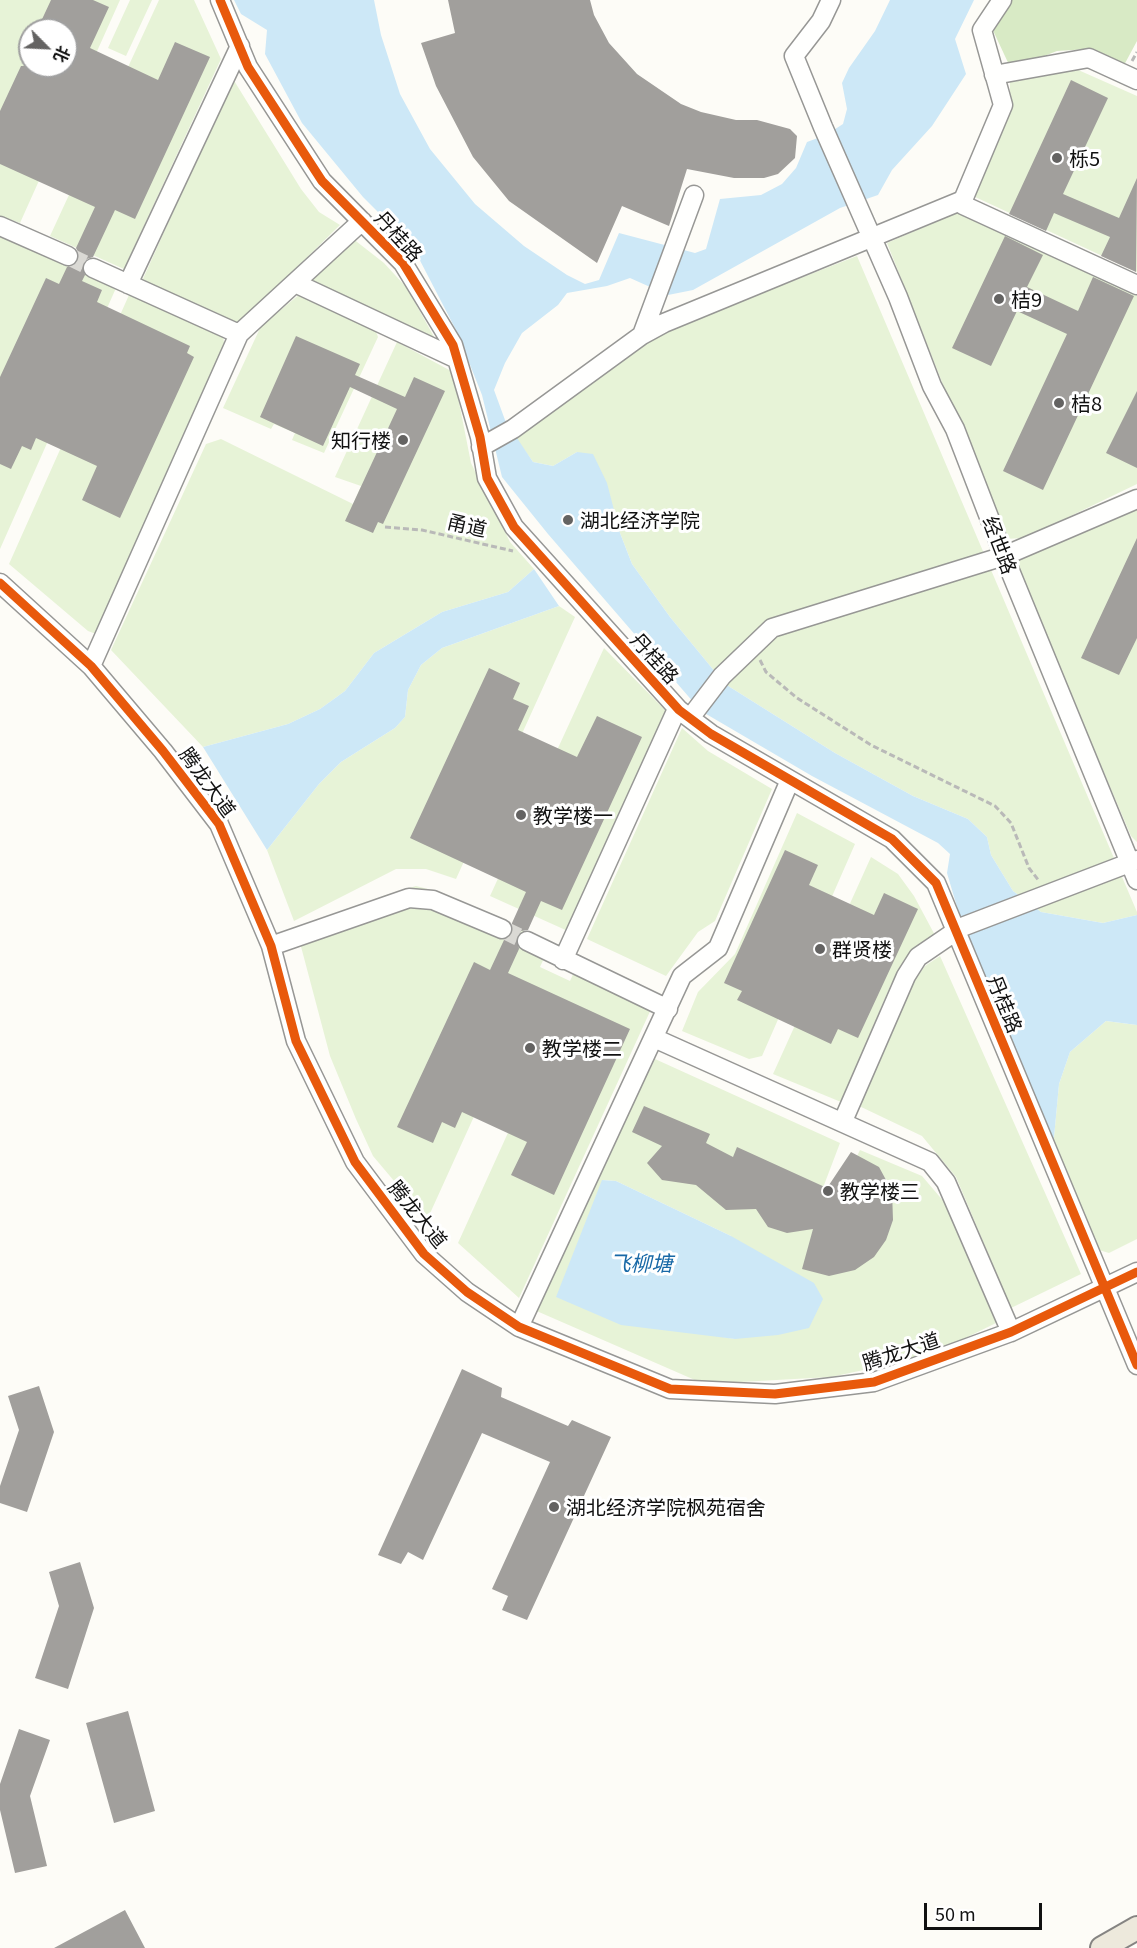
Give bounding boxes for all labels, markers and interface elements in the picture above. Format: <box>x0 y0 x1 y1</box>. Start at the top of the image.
north arrow <box>18 18 78 78</box>
text: 北 <box>48 42 77 67</box>
place label: 栎5 <box>1069 146 1100 170</box>
marker: 栎5 <box>1050 151 1064 165</box>
street label: 丹桂路 <box>370 206 428 266</box>
place label: 桔9 <box>1011 287 1042 311</box>
marker: 桔9 <box>992 292 1006 306</box>
place label: 桔8 <box>1071 391 1102 415</box>
marker: 桔8 <box>1052 396 1066 410</box>
place label: 知行楼 <box>331 428 391 452</box>
marker: 知行楼 <box>396 433 410 447</box>
place label: 湖北经济学院 <box>580 508 700 532</box>
street label: 甬道 <box>445 509 489 541</box>
marker: 湖北经济学院 <box>561 513 575 527</box>
street label: 经世路 <box>978 513 1022 577</box>
street label: 丹桂路 <box>626 628 684 688</box>
street label: 腾龙大道 <box>175 743 241 821</box>
place label: 教学楼一 <box>533 803 613 827</box>
marker: 教学楼一 <box>514 808 528 822</box>
place label: 群贤楼 <box>832 937 892 961</box>
marker: 群贤楼 <box>813 942 827 956</box>
street label: 丹桂路 <box>983 972 1027 1036</box>
place label: 教学楼二 <box>542 1036 622 1060</box>
marker: 教学楼二 <box>523 1041 537 1055</box>
street label: 腾龙大道 <box>384 1175 452 1253</box>
place label: 教学楼三 <box>840 1179 920 1203</box>
marker: 教学楼三 <box>821 1184 835 1198</box>
water label: 飞柳塘 <box>610 1250 672 1276</box>
street label: 腾龙大道 <box>859 1327 943 1375</box>
place label: 湖北经济学院枫苑宿舍 <box>566 1495 766 1519</box>
marker: 湖北经济学院枫苑宿舍 <box>547 1500 561 1514</box>
scale bar <box>927 1891 1046 1929</box>
text: 50 m <box>935 1900 976 1926</box>

